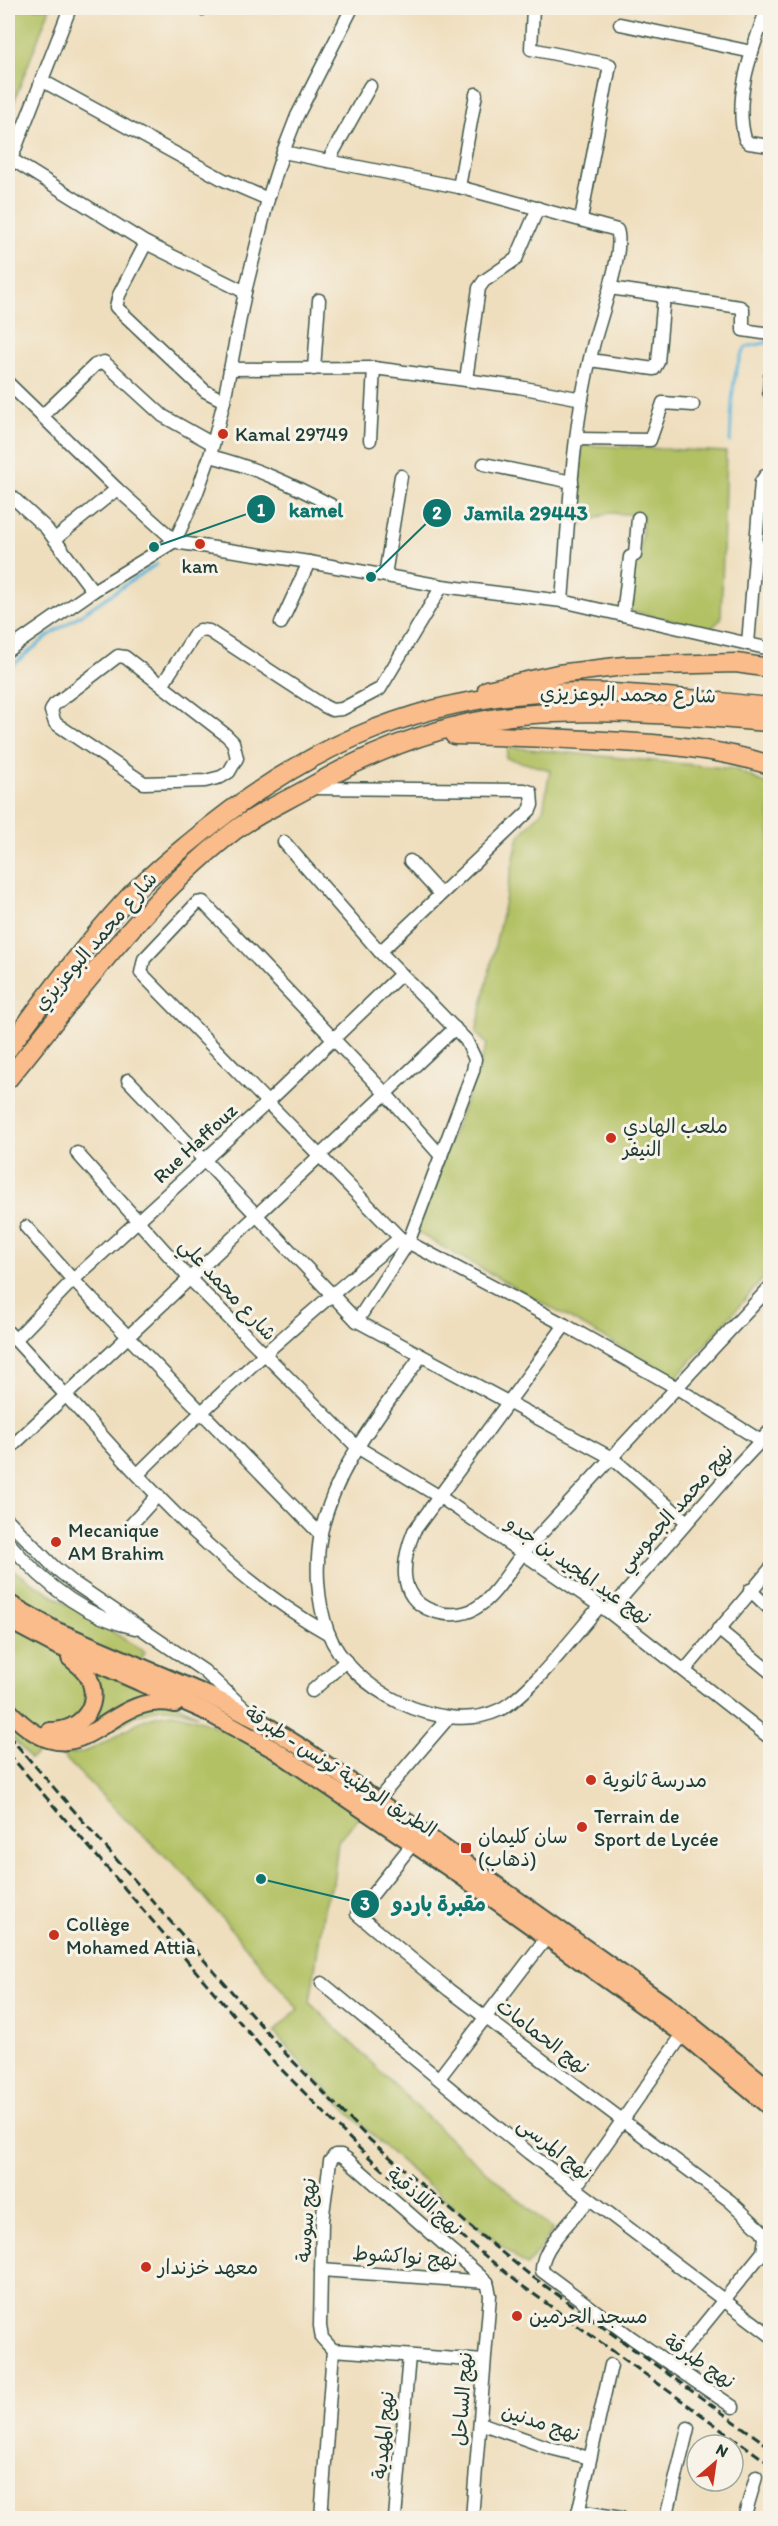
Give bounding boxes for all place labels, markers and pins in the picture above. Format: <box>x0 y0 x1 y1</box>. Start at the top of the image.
place label: Kamal 29749 <box>235 422 348 446</box>
marker: Kamal 29749 <box>216 427 230 441</box>
callout: kamel <box>246 490 355 529</box>
callout: Jamila 29443 <box>422 493 600 532</box>
marker: kam <box>193 537 207 551</box>
place label: kam <box>182 554 218 578</box>
place label: ملعب الهادي النيفر <box>621 1114 728 1161</box>
marker: ملعب الهادي النيفر <box>604 1131 618 1145</box>
place label: Mecanique AM Brahim <box>68 1518 164 1565</box>
marker: Mecanique AM Brahim <box>49 1535 63 1549</box>
place label: مدرسة ثانوية <box>603 1768 707 1792</box>
marker: مدرسة ثانوية <box>584 1773 598 1787</box>
place label: Terrain de Sport de Lycée <box>594 1804 719 1851</box>
marker: Terrain de Sport de Lycée <box>575 1820 589 1834</box>
place label: سان كليمان (ذهاب) <box>478 1824 568 1871</box>
marker: سان كليمان (ذهاب) <box>459 1841 473 1855</box>
callout: مقبرة باردو <box>350 1885 498 1924</box>
place label: Collège Mohamed Attia <box>66 1912 196 1959</box>
marker: Collège Mohamed Attia <box>47 1928 61 1942</box>
place label: معهد خزندار <box>156 2255 258 2279</box>
marker: معهد خزندار <box>139 2260 153 2274</box>
place label: مسجد الحرمين <box>529 2304 648 2328</box>
marker: مسجد الحرمين <box>510 2309 524 2323</box>

